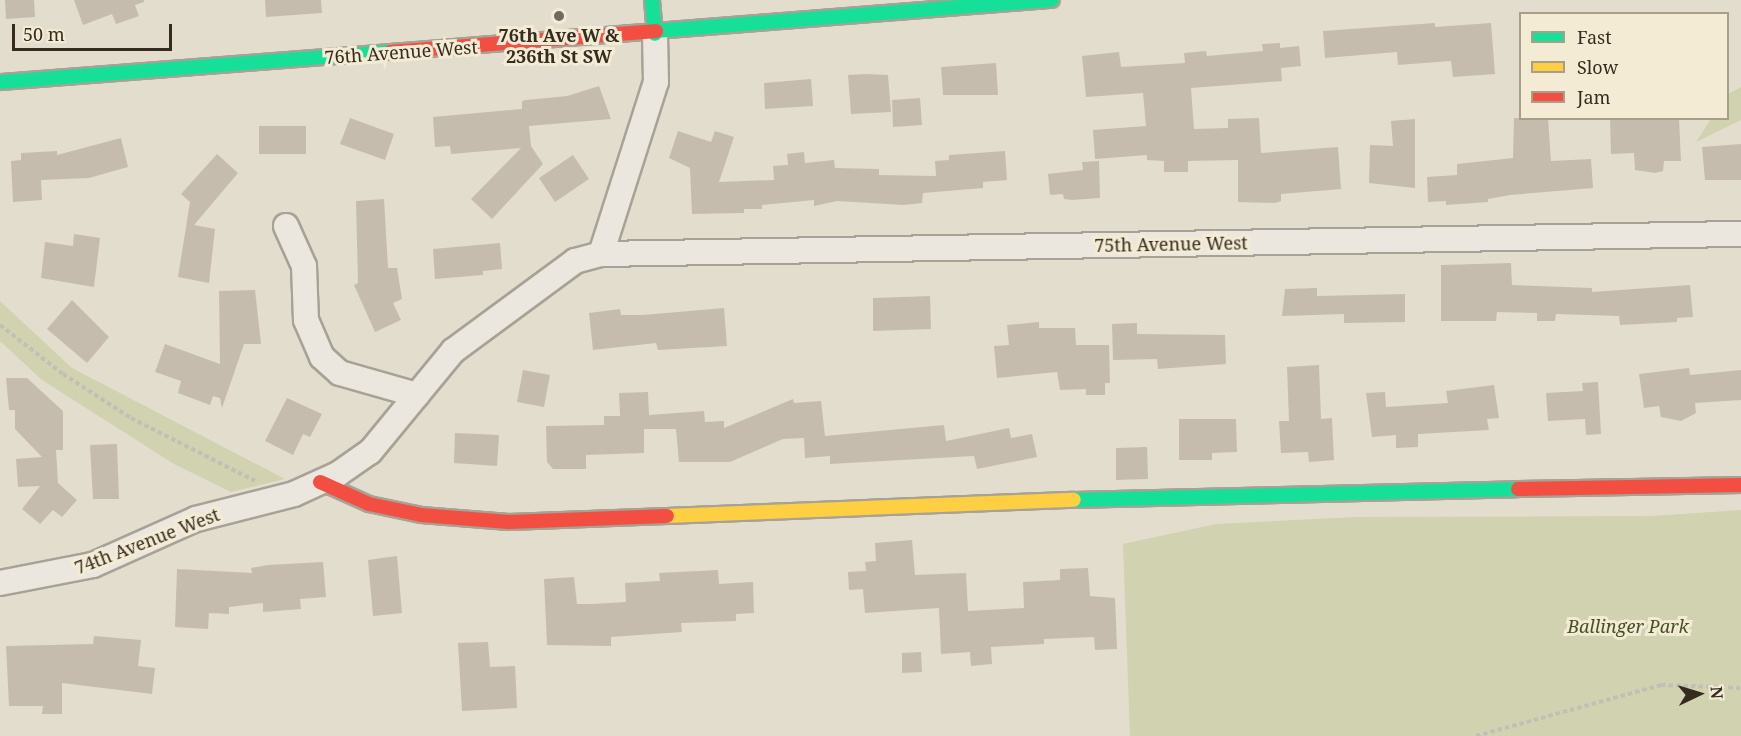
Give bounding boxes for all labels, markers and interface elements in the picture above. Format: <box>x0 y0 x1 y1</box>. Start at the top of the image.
marker: 76th Ave W & 236th St SW <box>552 9 566 23</box>
scale bar <box>15 12 176 50</box>
legend <box>1519 12 1729 120</box>
text: 50 m <box>23 22 65 46</box>
place label: 76th Ave W & 236th St SW <box>499 25 619 68</box>
text: Fast <box>1577 25 1612 49</box>
street label: 76th Avenue West <box>324 36 478 68</box>
text: Slow <box>1577 55 1618 79</box>
text: Jam <box>1577 85 1611 109</box>
street label: 75th Avenue West <box>1094 232 1248 256</box>
street label: 74th Avenue West <box>72 503 222 579</box>
park label: Ballinger Park <box>1567 615 1689 637</box>
north arrow <box>1669 664 1729 724</box>
text: N <box>1706 686 1728 700</box>

